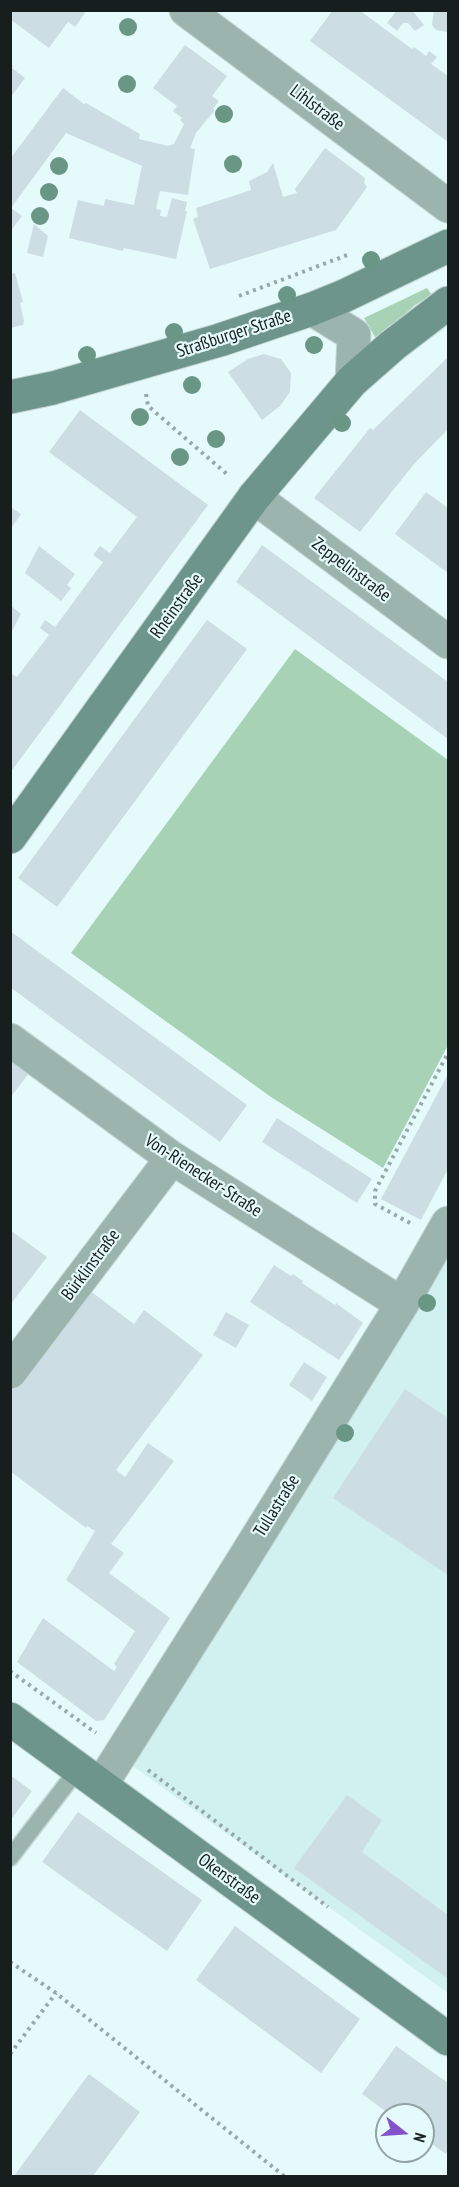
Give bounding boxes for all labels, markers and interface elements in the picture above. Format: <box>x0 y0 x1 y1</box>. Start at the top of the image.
street label: Lihlstraße <box>285 80 349 136</box>
street label: Straßburger Straße <box>174 305 294 363</box>
street label: Zeppelinstraße <box>307 533 395 607</box>
street label: Rheinstraße <box>146 569 208 643</box>
street label: Von-Rienecker-Straße <box>140 1130 266 1222</box>
street label: Bürklinstraße <box>57 1225 125 1305</box>
street label: Tullastraße <box>249 1471 305 1541</box>
street label: Okenstraße <box>194 1849 264 1909</box>
north arrow <box>375 2103 435 2163</box>
text: N <box>409 2131 431 2145</box>

